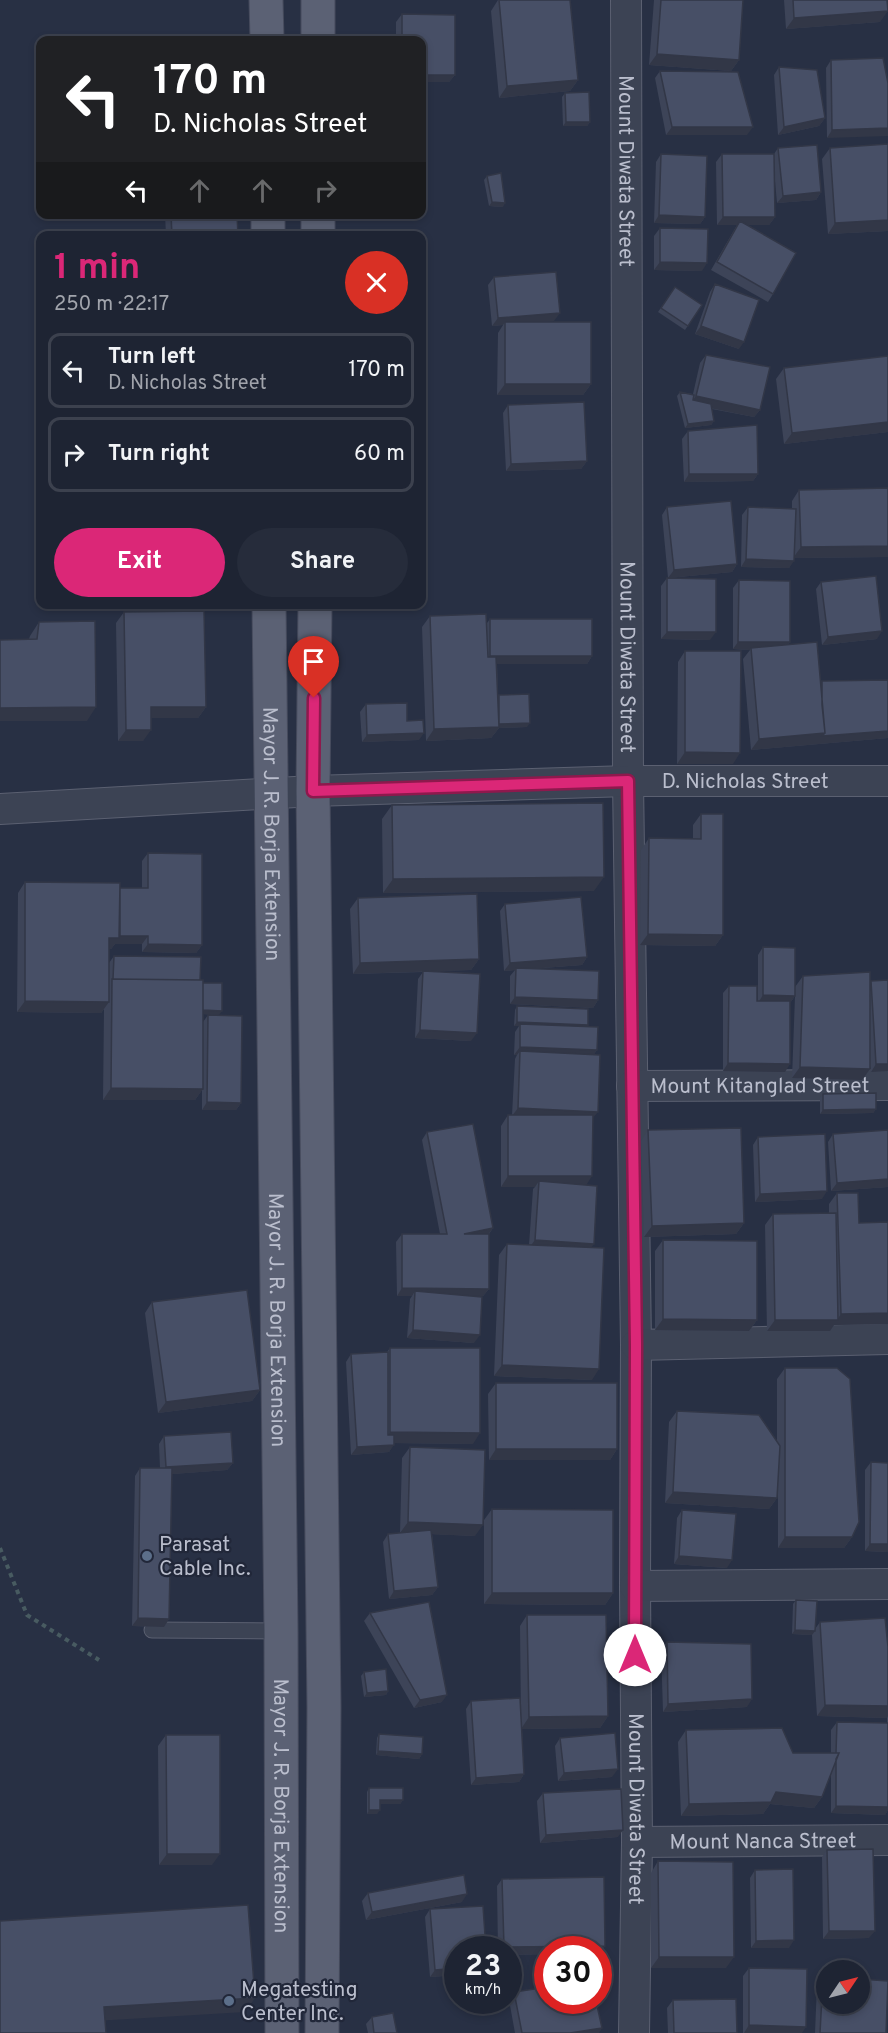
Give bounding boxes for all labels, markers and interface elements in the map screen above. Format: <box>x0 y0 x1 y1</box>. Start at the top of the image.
text: 170 m <box>153 56 267 109</box>
icon: left <box>54 60 132 138</box>
street label: Mount Diwata Street <box>611 75 639 267</box>
text: D. Nicholas Street <box>153 108 368 142</box>
icon: left <box>120 174 153 207</box>
icon: ahead <box>183 174 216 207</box>
icon: ahead <box>246 174 279 207</box>
icon: right <box>309 174 342 207</box>
text: 1 min <box>54 246 140 292</box>
button: close <box>345 251 408 314</box>
text: 250 m · 22:17 <box>54 292 169 318</box>
text: Turn left <box>108 344 196 371</box>
icon: left <box>57 354 90 387</box>
text: 170 m <box>348 357 405 384</box>
text: D. Nicholas Street <box>108 371 267 397</box>
icon: right <box>57 438 90 471</box>
text: Turn right <box>108 441 210 468</box>
text: 60 m <box>354 441 405 468</box>
button: Exit <box>54 528 225 597</box>
button: Share <box>237 528 408 597</box>
street label: Mount Diwata Street <box>612 561 640 753</box>
pin <box>288 636 339 698</box>
icon: arrive <box>297 645 330 678</box>
street label: Mayor J. R. Borja Extension <box>255 706 285 962</box>
street label: D. Nicholas Street <box>662 769 829 796</box>
street label: Mount Kitanglad Street <box>651 1073 869 1101</box>
street label: Mayor J. R. Borja Extension <box>261 1192 291 1447</box>
place label: Parasat Cable Inc. <box>159 1532 251 1583</box>
marker: Parasat Cable Inc. <box>140 1549 154 1563</box>
position arrow <box>603 1623 667 1687</box>
street label: Mayor J. R. Borja Extension <box>266 1679 294 1933</box>
street label: Mount Diwata Street <box>621 1713 649 1905</box>
street label: Mount Nanca Street <box>669 1828 857 1857</box>
speed limit sign: 30 <box>534 1936 612 2014</box>
text: 23 <box>465 1949 501 1986</box>
north arrow <box>816 1960 870 2014</box>
map controls <box>816 1960 870 2014</box>
place label: Megatesting Center Inc. <box>241 1977 358 2028</box>
text: km/h <box>465 1981 501 2000</box>
marker: Megatesting Center Inc. <box>222 1994 236 2008</box>

